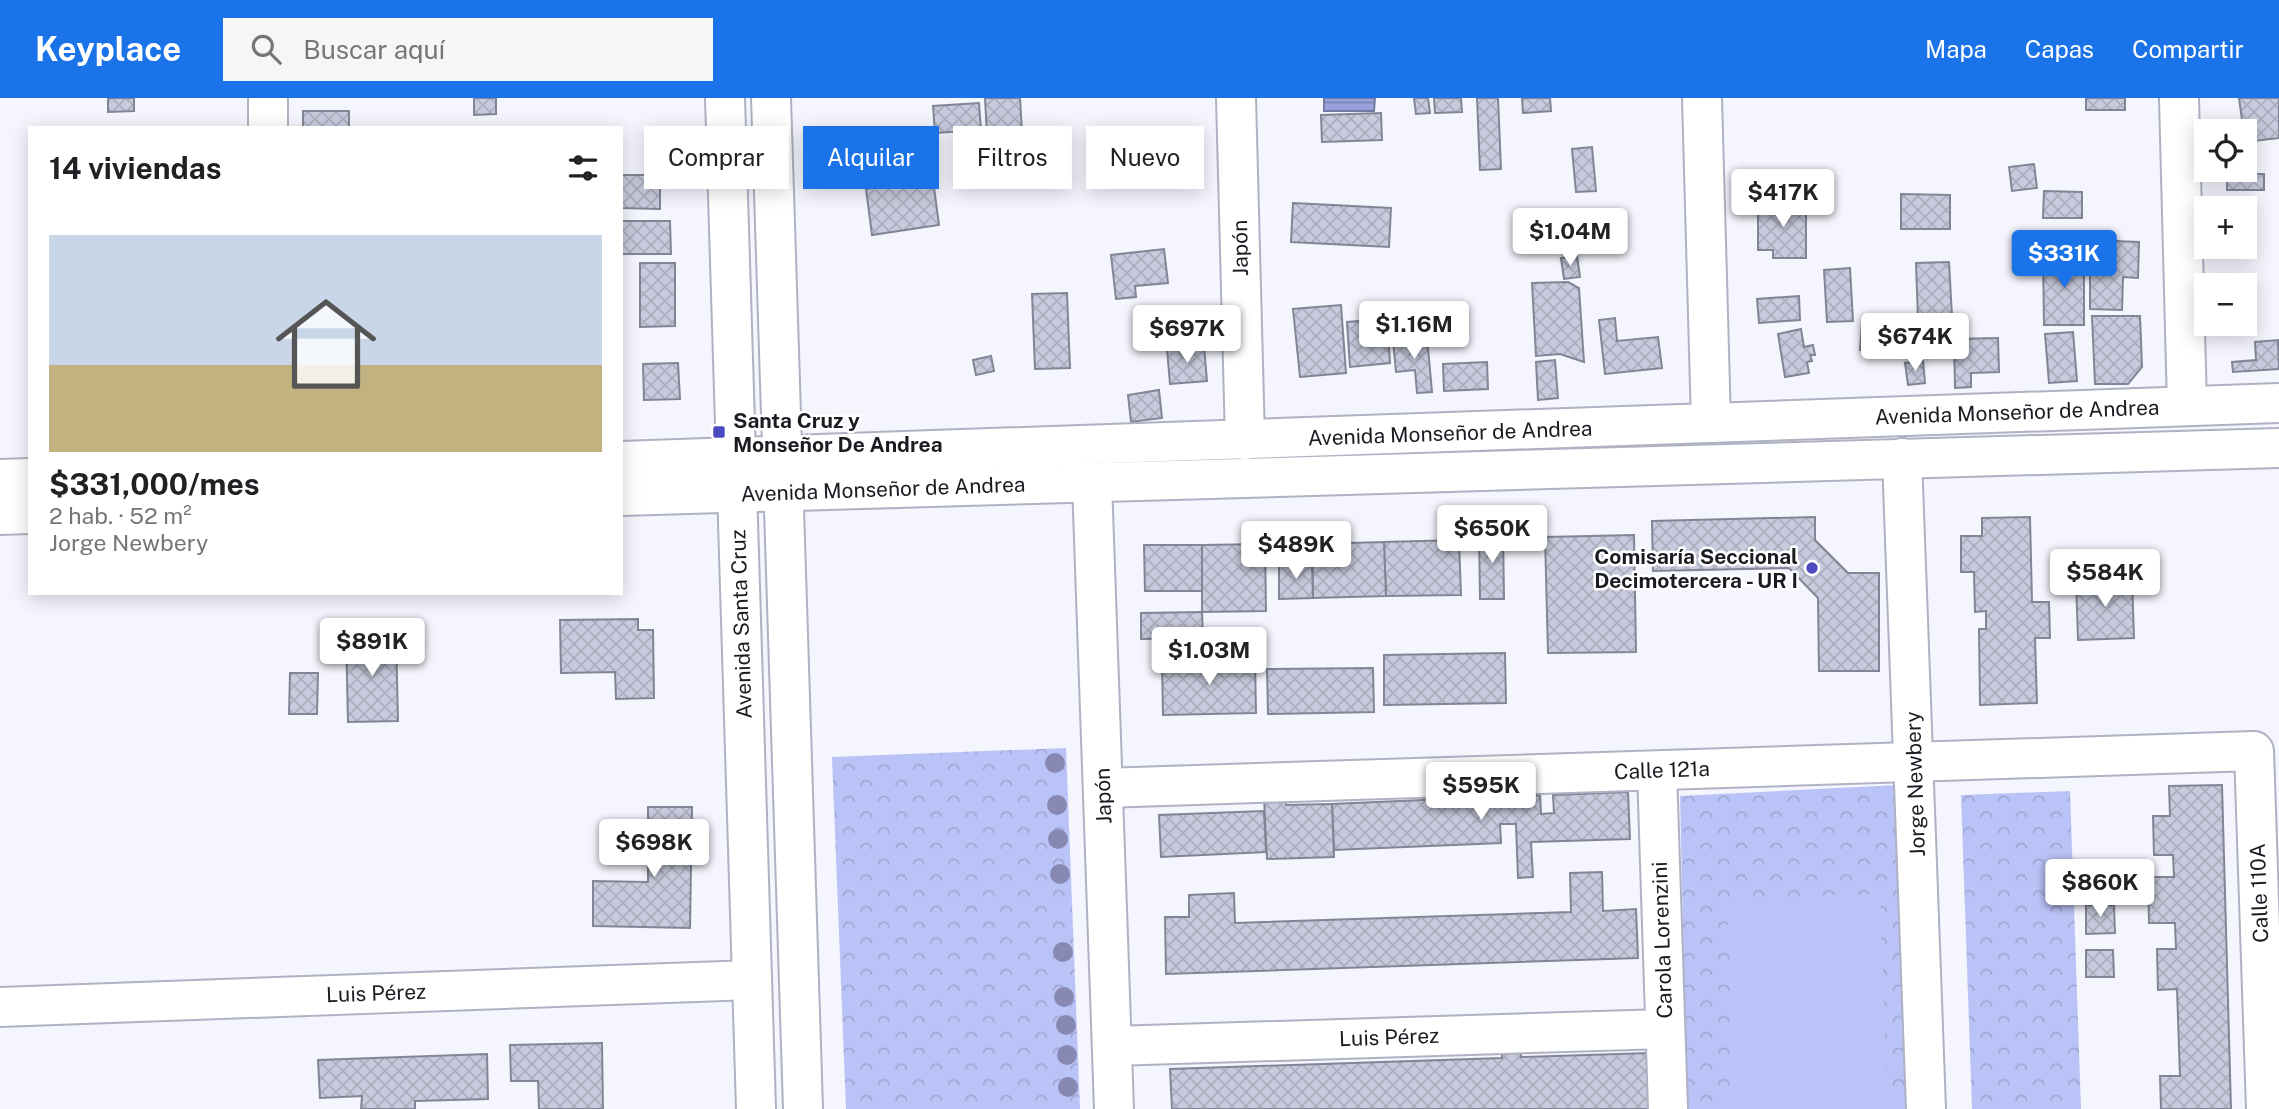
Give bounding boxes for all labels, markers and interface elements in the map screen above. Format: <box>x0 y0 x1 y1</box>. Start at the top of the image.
search box <box>223 18 713 81</box>
text: Keyplace <box>35 30 181 68</box>
icon: search <box>247 30 285 68</box>
text: Buscar aquí <box>303 34 445 65</box>
text: Mapa <box>1925 35 1987 63</box>
text: Capas <box>2025 35 2094 63</box>
text: Compartir <box>2132 35 2244 63</box>
map controls <box>2194 119 2257 336</box>
button: locate <box>2194 119 2257 182</box>
chip: Comprar <box>644 126 789 189</box>
chip: Alquilar <box>803 126 939 189</box>
chip: Filtros <box>953 126 1072 189</box>
chip: Nuevo <box>1086 126 1204 189</box>
icon: filters <box>564 149 602 187</box>
text: 14 viviendas <box>49 150 221 186</box>
pin: $417K <box>1734 170 1832 229</box>
text: $417K <box>1747 178 1819 205</box>
button: + <box>2194 196 2257 259</box>
pin: $1.04M <box>1513 208 1627 268</box>
text: $1.04M <box>1529 217 1611 244</box>
street label: Japón <box>1227 220 1253 276</box>
pin: $331K <box>2015 230 2113 290</box>
text: $331K <box>2028 239 2100 266</box>
button: − <box>2194 273 2257 336</box>
icon: home <box>263 281 389 407</box>
pin: $1.16M <box>1357 302 1471 361</box>
pin: $697K <box>1138 306 1236 365</box>
text: $1.16M <box>1375 310 1453 337</box>
text: $697K <box>1149 314 1225 341</box>
pin: $674K <box>1866 314 1964 373</box>
text: $674K <box>1877 322 1953 349</box>
street label: Avenida Monseñor de Andrea <box>1874 395 2160 429</box>
place label: Santa Cruz y Monseñor De Andrea <box>733 408 943 457</box>
street label: Avenida Monseñor de Andrea <box>1307 416 1593 450</box>
marker: Santa Cruz y Monseñor De Andrea <box>711 424 727 440</box>
text: $331,000/mes <box>49 466 260 502</box>
street label: Avenida Monseñor de Andrea <box>740 472 1026 506</box>
text: 2 hab. · 52 m² <box>49 502 192 529</box>
pin: $650K <box>1443 505 1541 565</box>
text: $650K <box>1453 514 1531 541</box>
pin: $489K <box>1247 522 1345 581</box>
text: Jorge Newbery <box>49 529 208 556</box>
street label: Avenida Santa Cruz <box>725 529 757 719</box>
text: $489K <box>1257 530 1335 557</box>
place label: Comisaría Seccional Decimotercera - UR I <box>1594 544 1798 593</box>
pin: $584K <box>2056 550 2154 609</box>
text: $584K <box>2066 558 2144 585</box>
marker: Comisaría Seccional Decimotercera - UR I <box>1804 560 1820 576</box>
pin: $891K <box>323 618 421 678</box>
text: $891K <box>336 627 408 654</box>
pin: $1.03M <box>1152 628 1266 687</box>
text: $1.03M <box>1168 636 1250 663</box>
street label: Jorge Newbery <box>1900 711 1930 857</box>
street label: Calle 121a <box>1614 756 1710 784</box>
pin: $595K <box>1432 762 1530 822</box>
street label: Japón <box>1090 767 1116 825</box>
text: $595K <box>1442 771 1520 798</box>
pin: $698K <box>605 820 703 879</box>
text: $698K <box>615 828 693 855</box>
street label: Calle 110A <box>2245 843 2273 943</box>
pin: $860K <box>2051 860 2149 919</box>
street label: Carola Lorenzini <box>1647 861 1677 1019</box>
text: $860K <box>2061 868 2139 895</box>
street label: Luis Pérez <box>325 979 427 1007</box>
street label: Luis Pérez <box>1338 1023 1440 1051</box>

